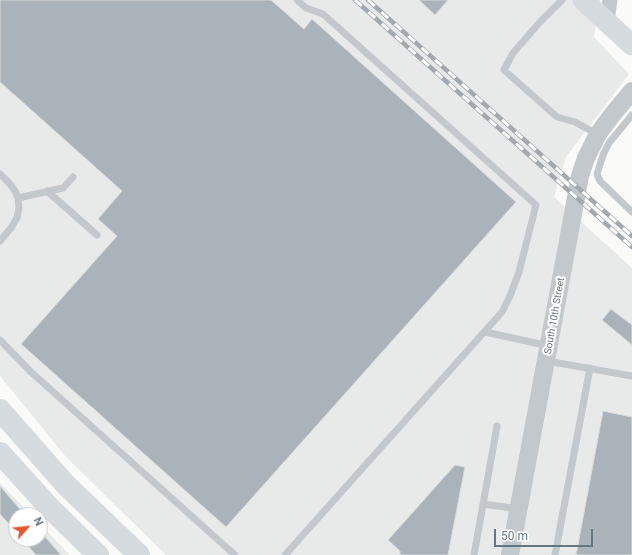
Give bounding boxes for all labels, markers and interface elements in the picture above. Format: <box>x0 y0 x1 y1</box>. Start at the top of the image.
street label: South 10th Street <box>542 277 568 355</box>
north arrow <box>8 507 48 547</box>
text: N <box>31 515 46 528</box>
scale bar <box>496 521 595 547</box>
text: 50 m <box>501 529 528 543</box>

